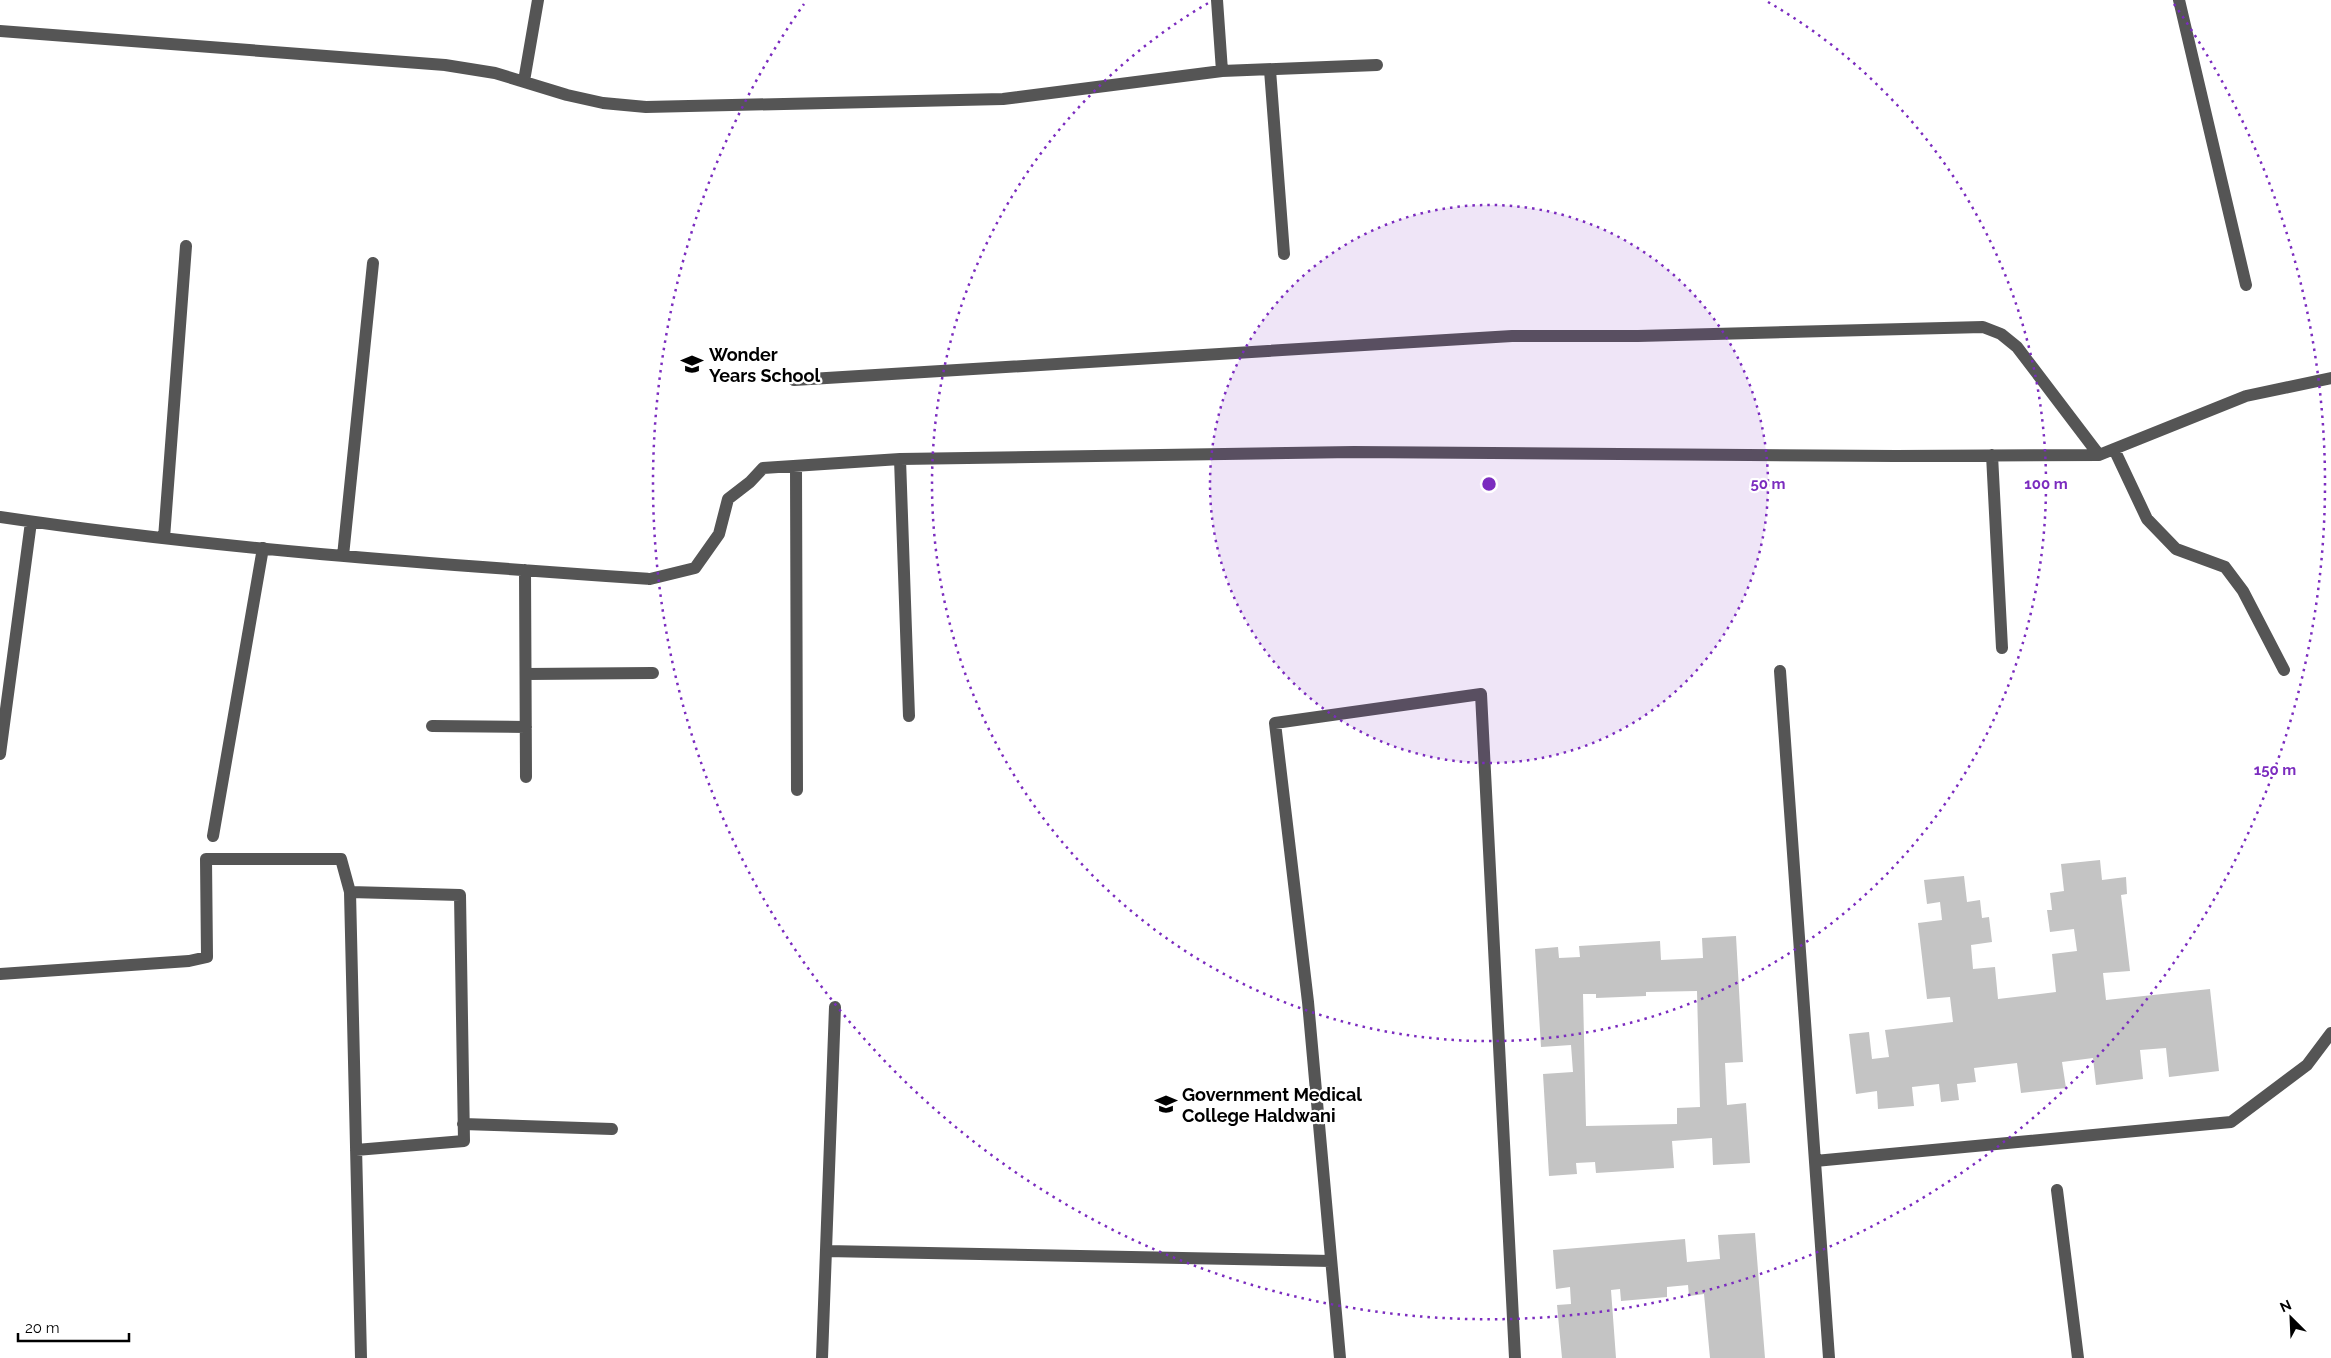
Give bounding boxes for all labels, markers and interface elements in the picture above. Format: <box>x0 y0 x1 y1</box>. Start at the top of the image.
place label: Wonder Years School <box>709 344 820 386</box>
school or university icon: Wonder Years School <box>679 351 705 377</box>
centre of rings <box>1480 475 1498 493</box>
text: 50 m <box>1750 475 1786 493</box>
text: 100 m <box>2024 475 2068 493</box>
text: 150 m <box>2254 761 2296 779</box>
place label: Government Medical College Haldwani <box>1182 1084 1362 1126</box>
school or university icon: Government Medical College Haldwani <box>1153 1091 1179 1117</box>
north arrow <box>2266 1293 2316 1343</box>
text: N <box>2278 1297 2294 1316</box>
scale bar <box>18 1310 129 1342</box>
text: 20 m <box>25 1319 60 1337</box>

